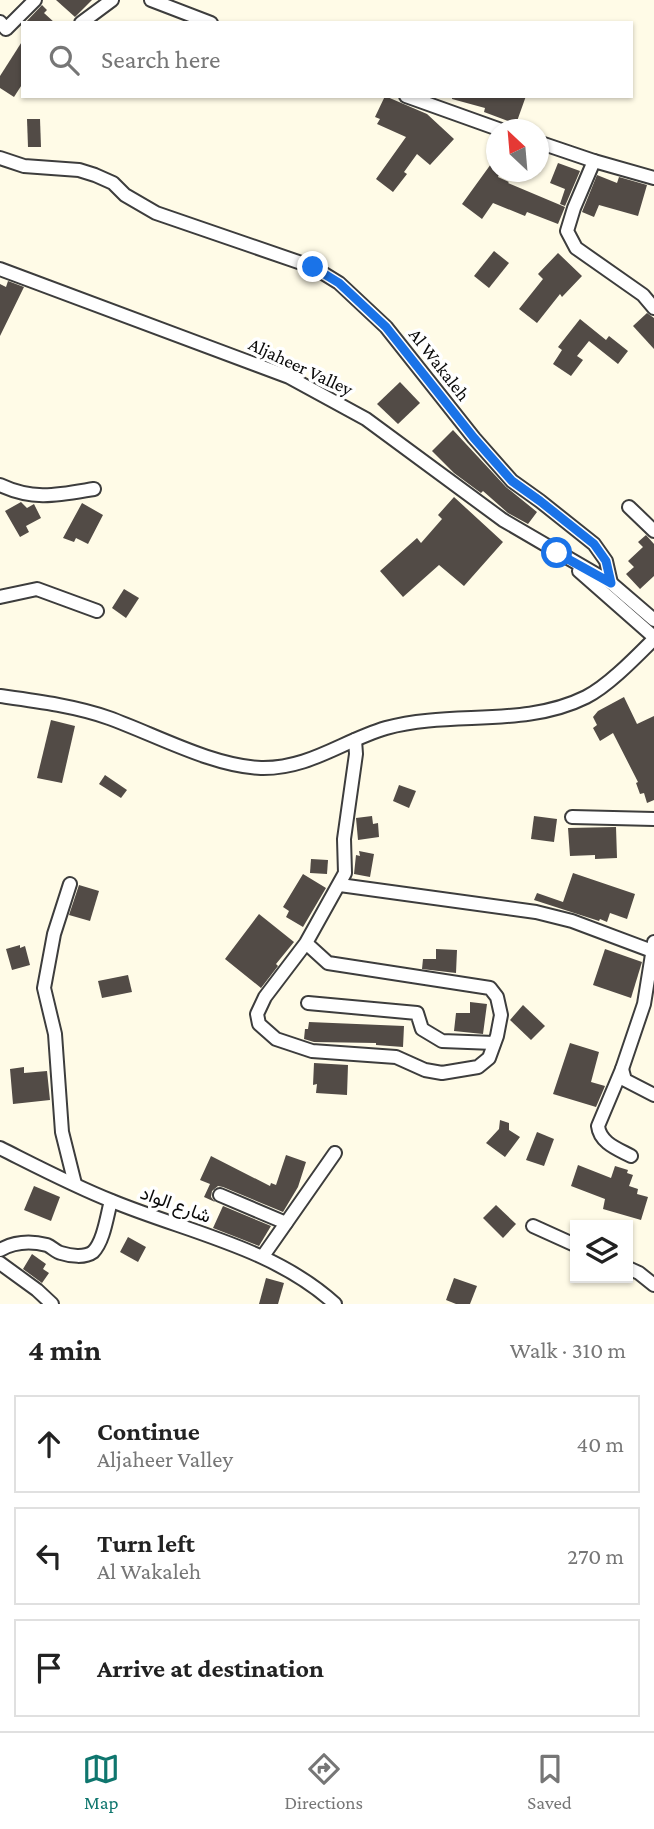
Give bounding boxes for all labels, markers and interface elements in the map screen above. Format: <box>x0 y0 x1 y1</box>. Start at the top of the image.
search box <box>21 21 633 98</box>
icon: search <box>45 41 83 79</box>
text: Search here <box>101 45 220 74</box>
north arrow <box>486 119 549 182</box>
route end <box>297 251 328 282</box>
street label: Al Wakaleh <box>405 324 474 405</box>
street label: Aljaheer Valley <box>245 333 356 401</box>
route start <box>541 537 572 568</box>
street label: شارع الواد <box>137 1182 214 1229</box>
map controls <box>570 1220 633 1283</box>
button: layers <box>570 1220 633 1283</box>
text: 4 min <box>28 1333 101 1366</box>
text: Walk · 310 m <box>510 1337 626 1363</box>
text: Continue <box>97 1417 200 1446</box>
icon: ahead <box>30 1425 68 1463</box>
text: 40 m <box>576 1431 624 1457</box>
text: Aljaheer Valley <box>97 1446 233 1472</box>
text: Turn left <box>97 1529 195 1558</box>
icon: left <box>30 1537 68 1575</box>
text: 270 m <box>567 1543 624 1569</box>
text: Al Wakaleh <box>97 1558 201 1584</box>
icon: arrive <box>30 1649 68 1687</box>
text: Arrive at destination <box>97 1654 324 1683</box>
tab: Map <box>82 1750 120 1813</box>
tab: Directions <box>284 1750 363 1813</box>
tab: Saved <box>527 1750 572 1813</box>

